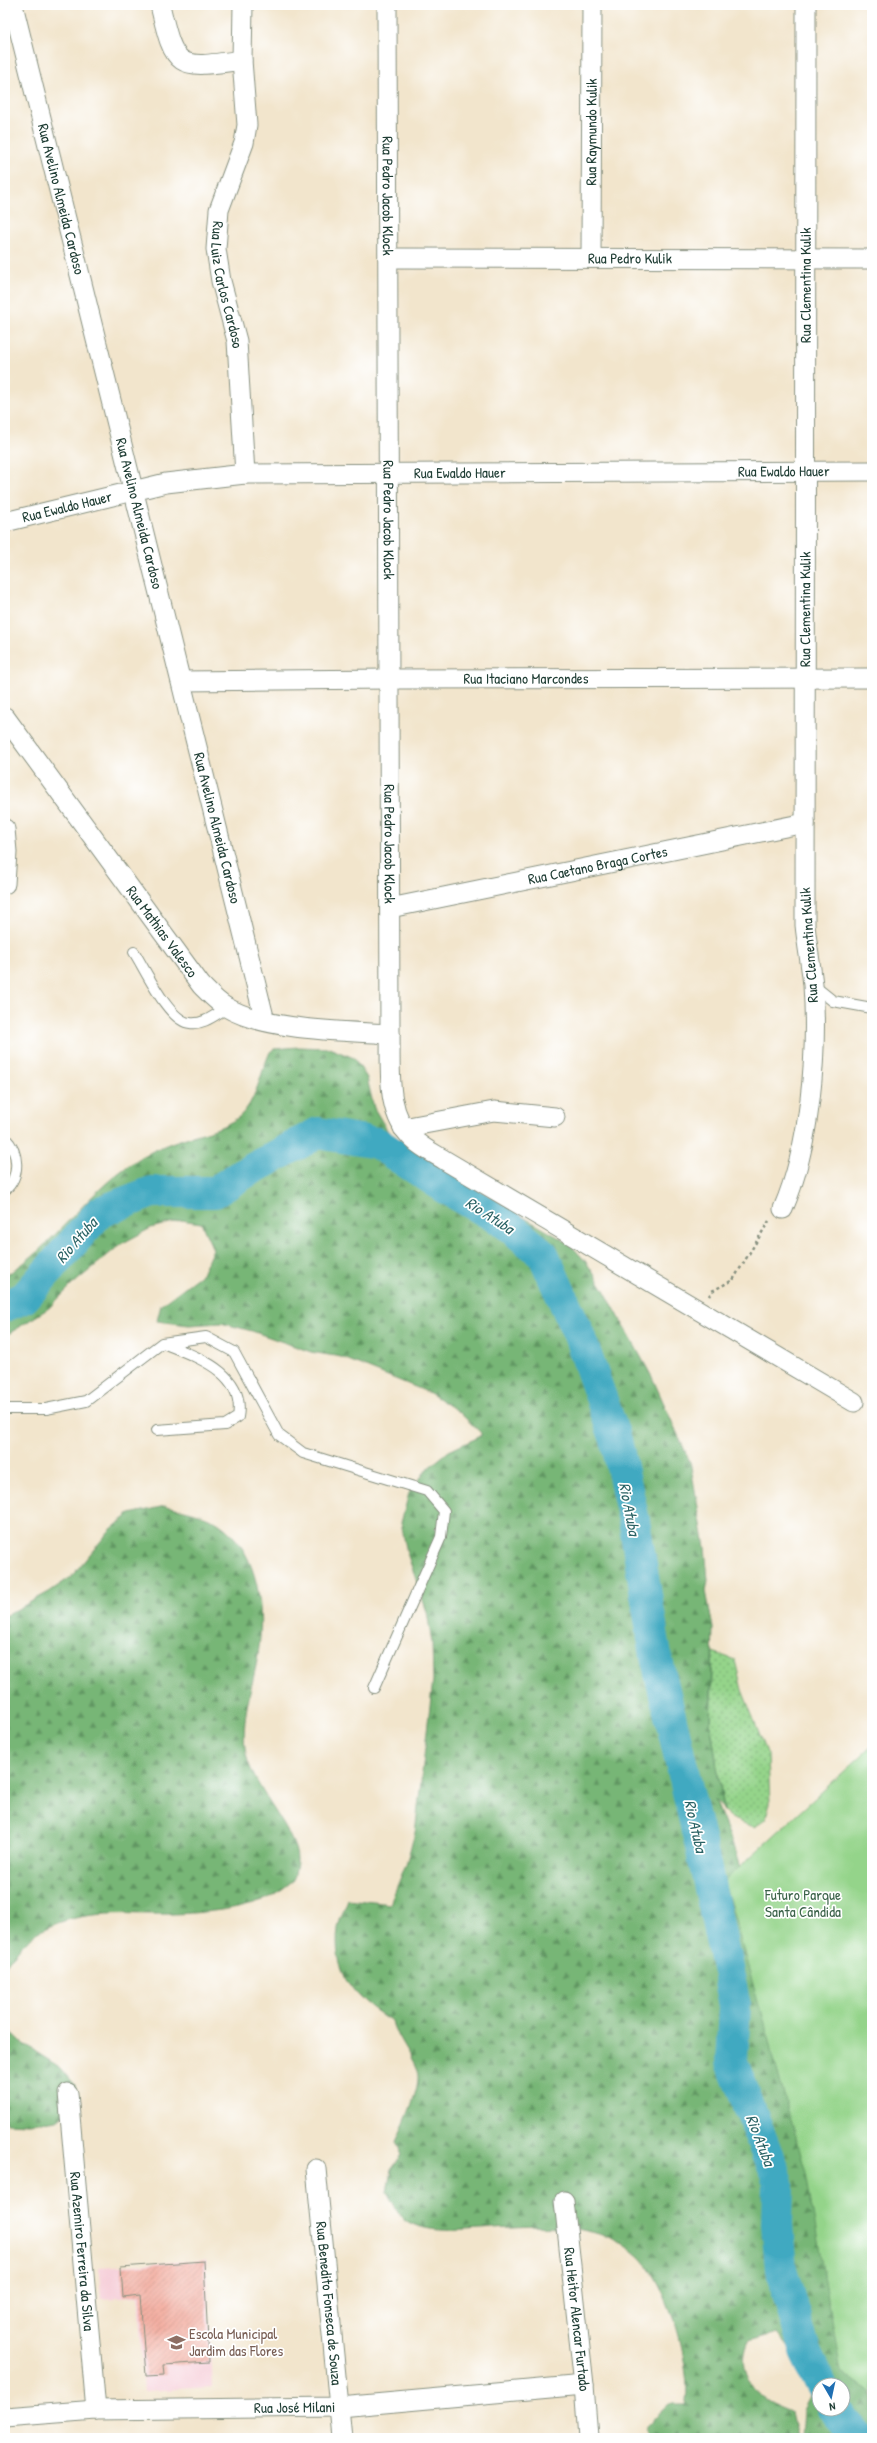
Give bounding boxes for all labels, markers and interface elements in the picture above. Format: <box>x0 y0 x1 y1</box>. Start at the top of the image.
street label: Rua Raymundo Kulik <box>580 78 602 186</box>
street label: Rua Avelino Almeida Cardoso <box>33 121 90 277</box>
street label: Rua Pedro Jacob Klock <box>377 136 399 256</box>
street label: Rua Luiz Carlos Cardoso <box>206 220 248 349</box>
street label: Rua Clementina Kulik <box>795 228 816 343</box>
street label: Rua Pedro Kulik <box>588 247 672 269</box>
street label: Rua Avelino Almeida Cardoso <box>111 436 168 591</box>
street label: Rua Pedro Jacob Klock <box>378 460 400 580</box>
street label: Rua Ewaldo Hauer <box>738 460 830 482</box>
street label: Rua Ewaldo Hauer <box>414 462 506 483</box>
street label: Rua Ewaldo Hauer <box>20 485 114 527</box>
street label: Rua Clementina Kulik <box>794 552 815 667</box>
street label: Rua Itaciano Marcondes <box>463 668 589 689</box>
street label: Rua Avelino Almeida Cardoso <box>189 750 246 906</box>
street label: Rua Pedro Jacob Klock <box>379 784 401 904</box>
street label: Rua Caetano Braga Cortes <box>526 840 669 889</box>
street label: Rua Mathias Valesco <box>122 881 203 982</box>
street label: Rua Clementina Kulik <box>794 887 823 1003</box>
water label: Rio Atuba <box>462 1191 520 1240</box>
water label: Rio Atuba <box>50 1211 103 1267</box>
water label: Rio Atuba <box>614 1481 646 1539</box>
water label: Rio Atuba <box>679 1797 713 1856</box>
park label: Futuro Parque Santa Cândida <box>764 1884 841 1922</box>
water label: Rio Atuba <box>741 2111 781 2171</box>
street label: Rua Azemiro Ferreira da Silva <box>65 2171 100 2332</box>
street label: Rua Benedito Fonseca de Souza <box>311 2220 348 2386</box>
street label: Rua Heitor Alencar Furtado <box>559 2246 595 2392</box>
place label: Escola Municipal Jardim das Flores <box>189 2323 283 2361</box>
school or university icon: Escola Municipal Jardim das Flores <box>166 2333 186 2353</box>
north arrow <box>811 2377 851 2417</box>
street label: Rua José Milani <box>254 2396 336 2418</box>
text: N <box>828 2400 837 2414</box>

